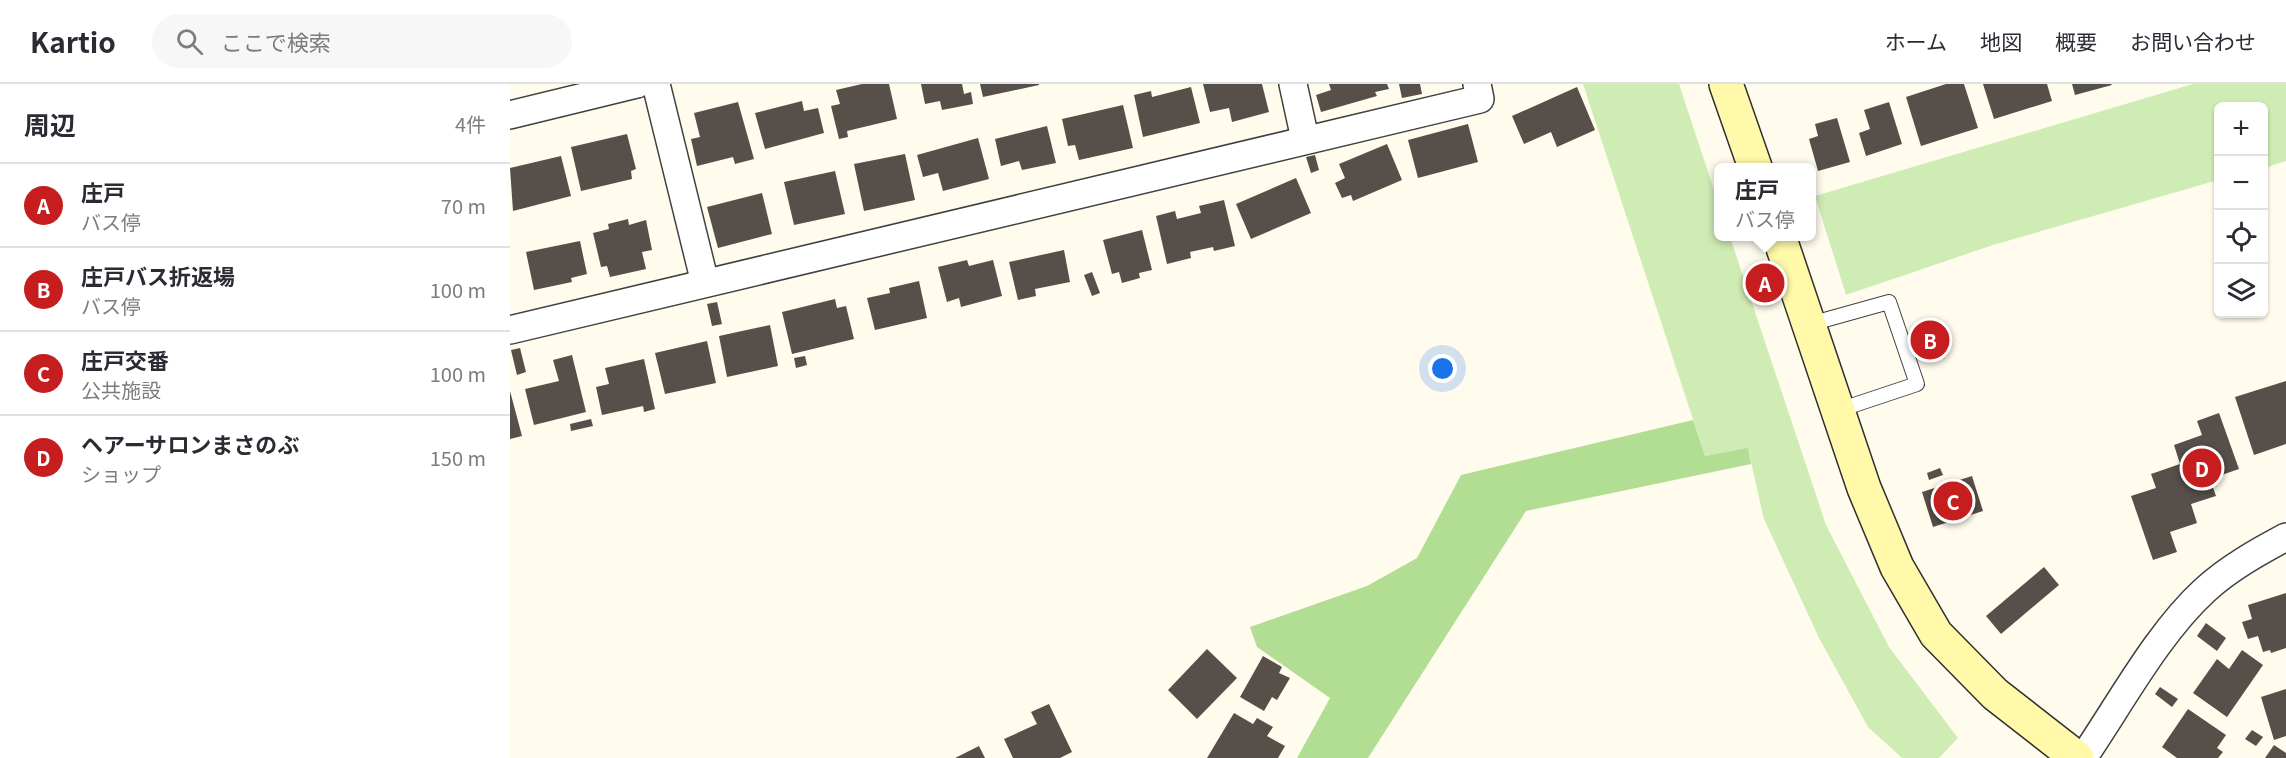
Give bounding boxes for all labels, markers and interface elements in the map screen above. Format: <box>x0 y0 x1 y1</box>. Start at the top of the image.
search box <box>152 14 572 68</box>
text: Kartio <box>30 21 116 61</box>
icon: search <box>173 25 206 58</box>
text: ここで検索 <box>221 25 331 57</box>
text: ホーム <box>1885 26 1947 56</box>
text: 地図 <box>1980 26 2022 56</box>
text: 概要 <box>2055 26 2097 56</box>
text: お問い合わせ <box>2130 26 2256 56</box>
map controls <box>2214 102 2268 318</box>
button: + <box>2214 102 2268 156</box>
text: 周辺 <box>24 105 76 142</box>
text: 4件 <box>455 109 486 138</box>
button: − <box>2214 156 2268 210</box>
popup <box>1714 163 1816 241</box>
text: 庄戸 <box>1735 172 1779 204</box>
text: 庄戸 <box>81 175 125 207</box>
text: A <box>37 191 50 220</box>
text: 70 m <box>441 191 486 220</box>
text: バス停 <box>1735 204 1795 233</box>
text: バス停 <box>81 207 141 236</box>
button: locate <box>2214 210 2268 264</box>
text: 庄戸バス折返場 <box>81 259 235 291</box>
pin: A <box>1746 260 1784 306</box>
button: layers <box>2214 264 2268 318</box>
text: B <box>37 275 50 304</box>
text: 100 m <box>430 275 486 304</box>
text: バス停 <box>81 291 141 320</box>
pin: B <box>1910 318 1950 362</box>
text: 庄戸交番 <box>81 343 169 375</box>
your location <box>1428 354 1457 383</box>
text: C <box>37 359 50 388</box>
text: 100 m <box>430 359 486 388</box>
text: 公共施設 <box>81 375 161 404</box>
text: ヘアーサロンまさのぶ <box>81 427 299 459</box>
text: D <box>36 443 51 472</box>
text: 150 m <box>430 443 486 472</box>
pin: D <box>2182 446 2222 490</box>
text: ショップ <box>81 459 161 488</box>
pin: C <box>1934 478 1972 524</box>

